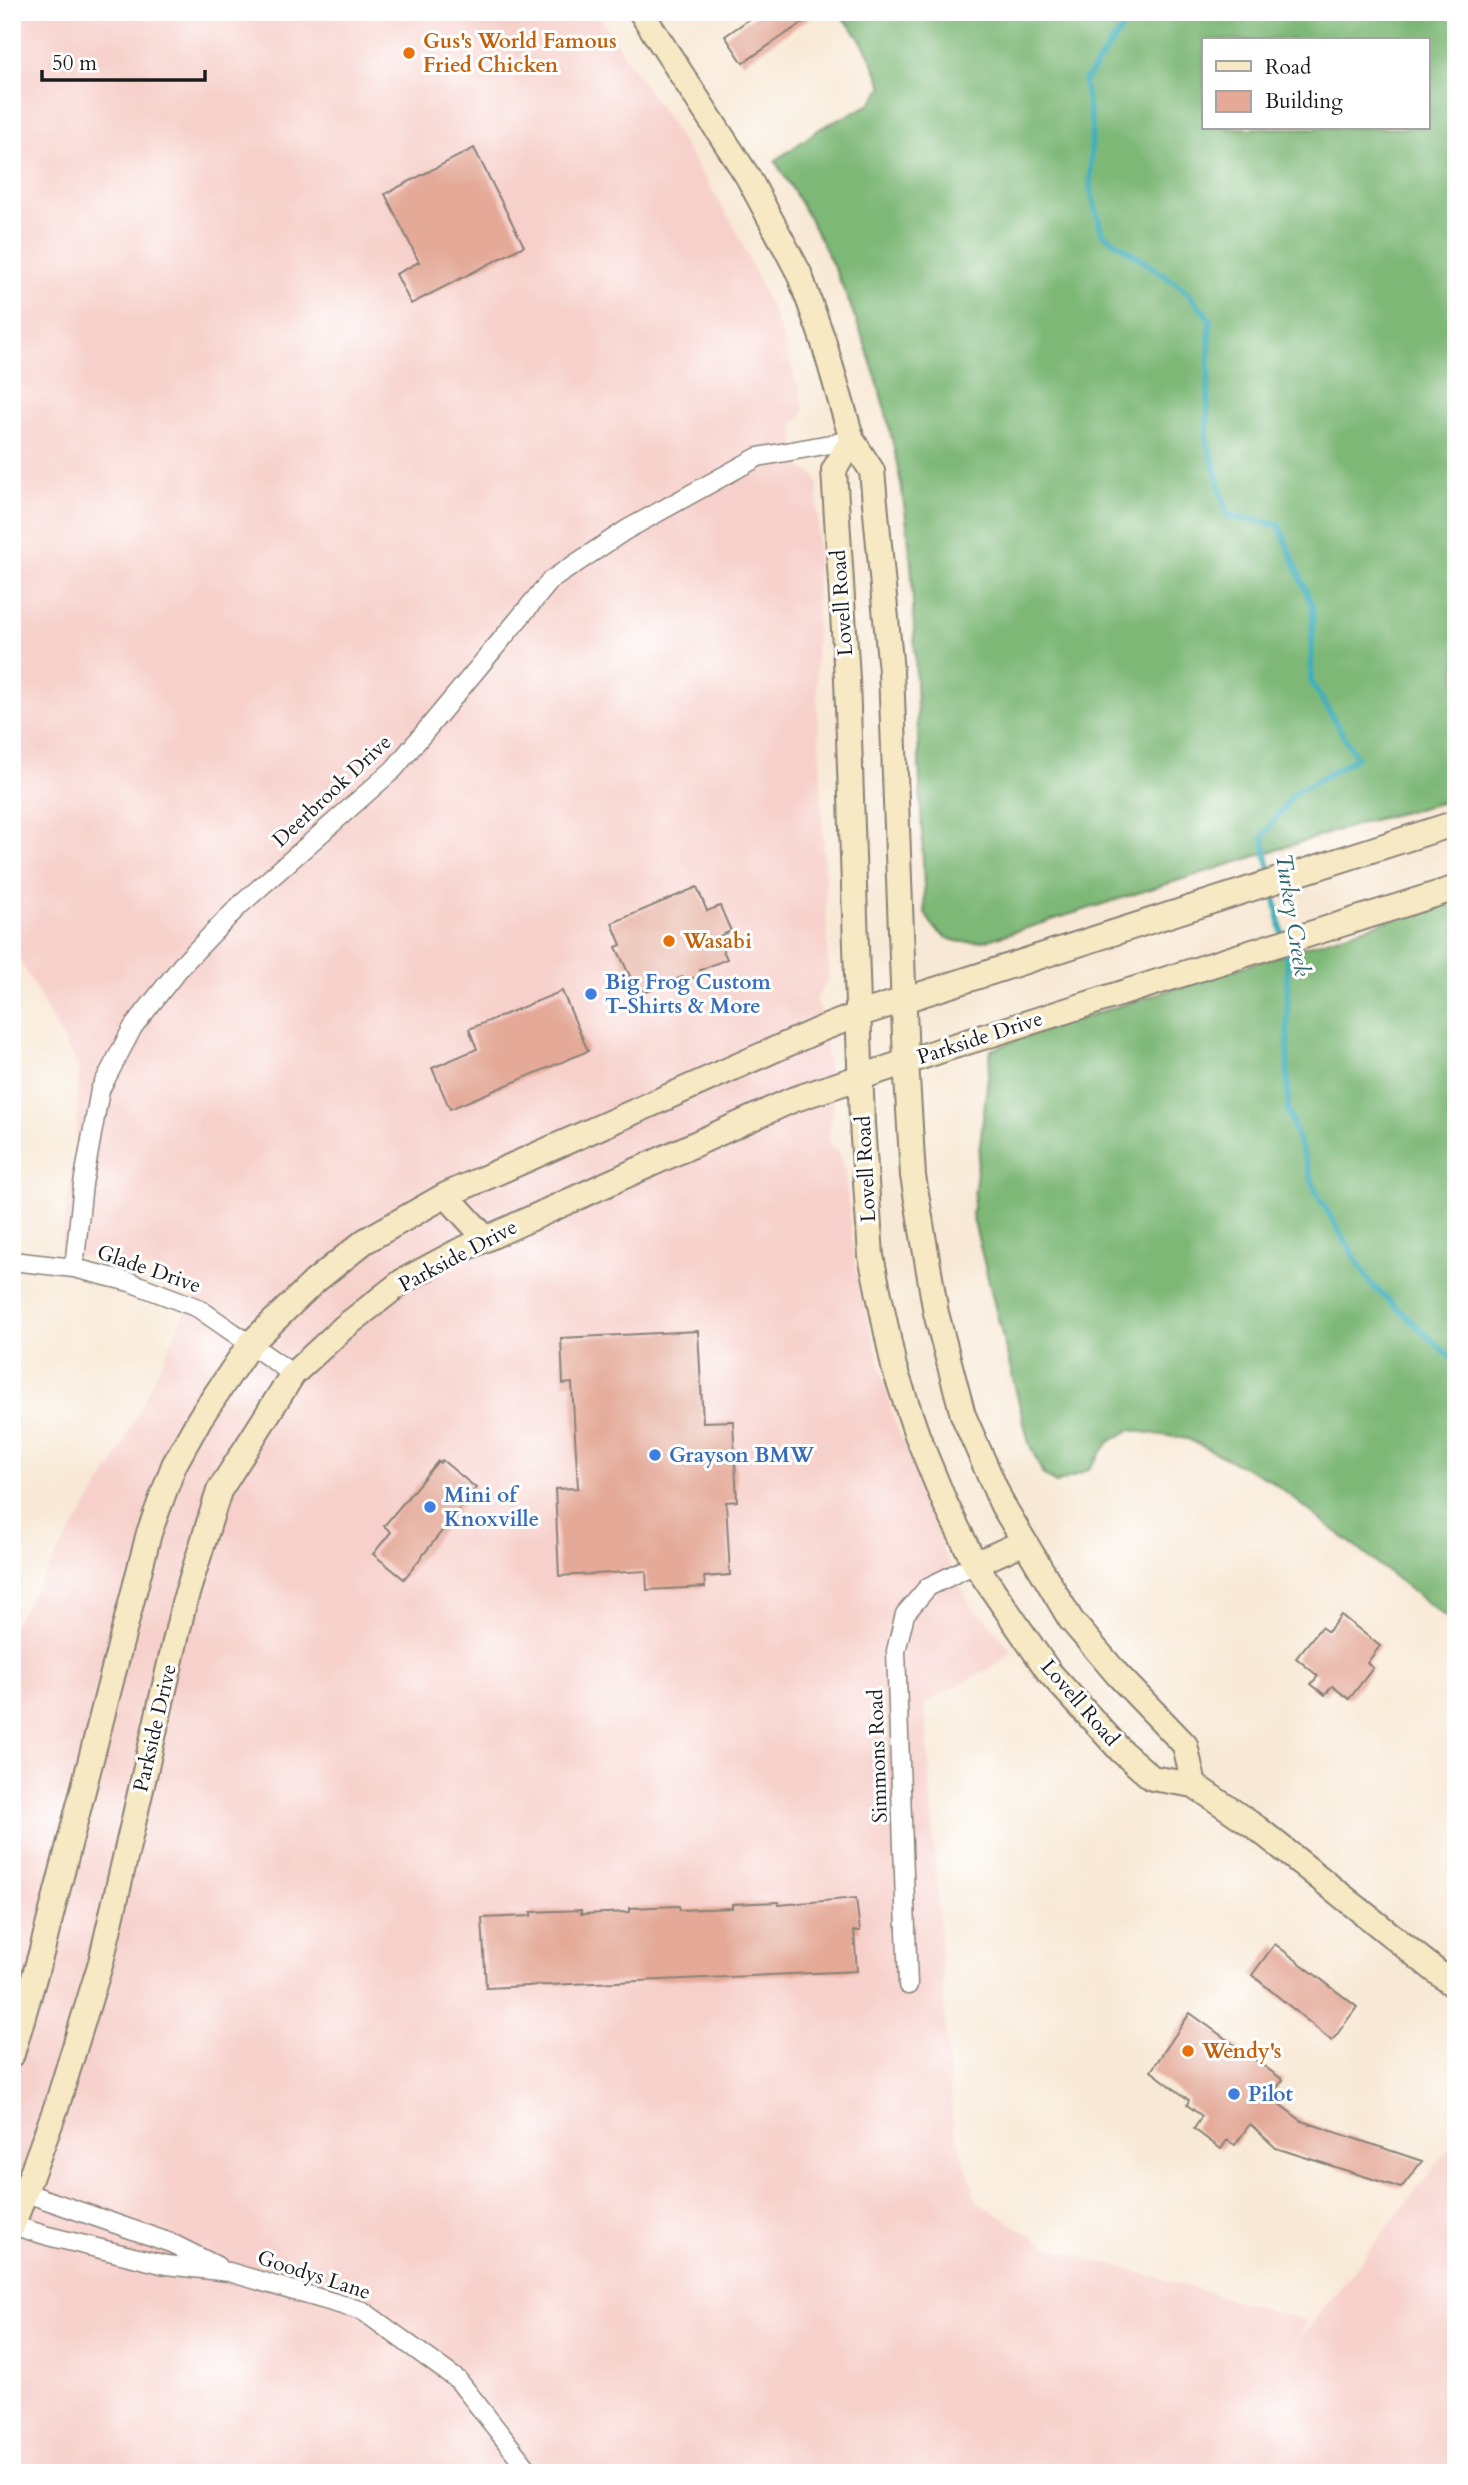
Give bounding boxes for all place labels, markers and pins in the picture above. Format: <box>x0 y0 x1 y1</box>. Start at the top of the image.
place label: Gus's World Famous Fried Chicken <box>423 27 617 80</box>
marker: Gus's World Famous Fried Chicken <box>401 45 417 61</box>
place label: Wasabi <box>682 927 752 956</box>
marker: Wasabi <box>661 933 677 949</box>
place label: Big Frog Custom T-Shirts & More <box>605 968 772 1021</box>
marker: Big Frog Custom T-Shirts & More <box>583 986 599 1002</box>
place label: Grayson BMW <box>669 1441 815 1470</box>
marker: Grayson BMW <box>647 1447 663 1463</box>
place label: Mini of Knoxville <box>444 1481 539 1534</box>
marker: Mini of Knoxville <box>422 1499 438 1515</box>
place label: Wendy's <box>1201 2037 1282 2066</box>
marker: Wendy's <box>1180 2043 1196 2059</box>
place label: Pilot <box>1248 2080 1293 2109</box>
marker: Pilot <box>1226 2086 1242 2102</box>

